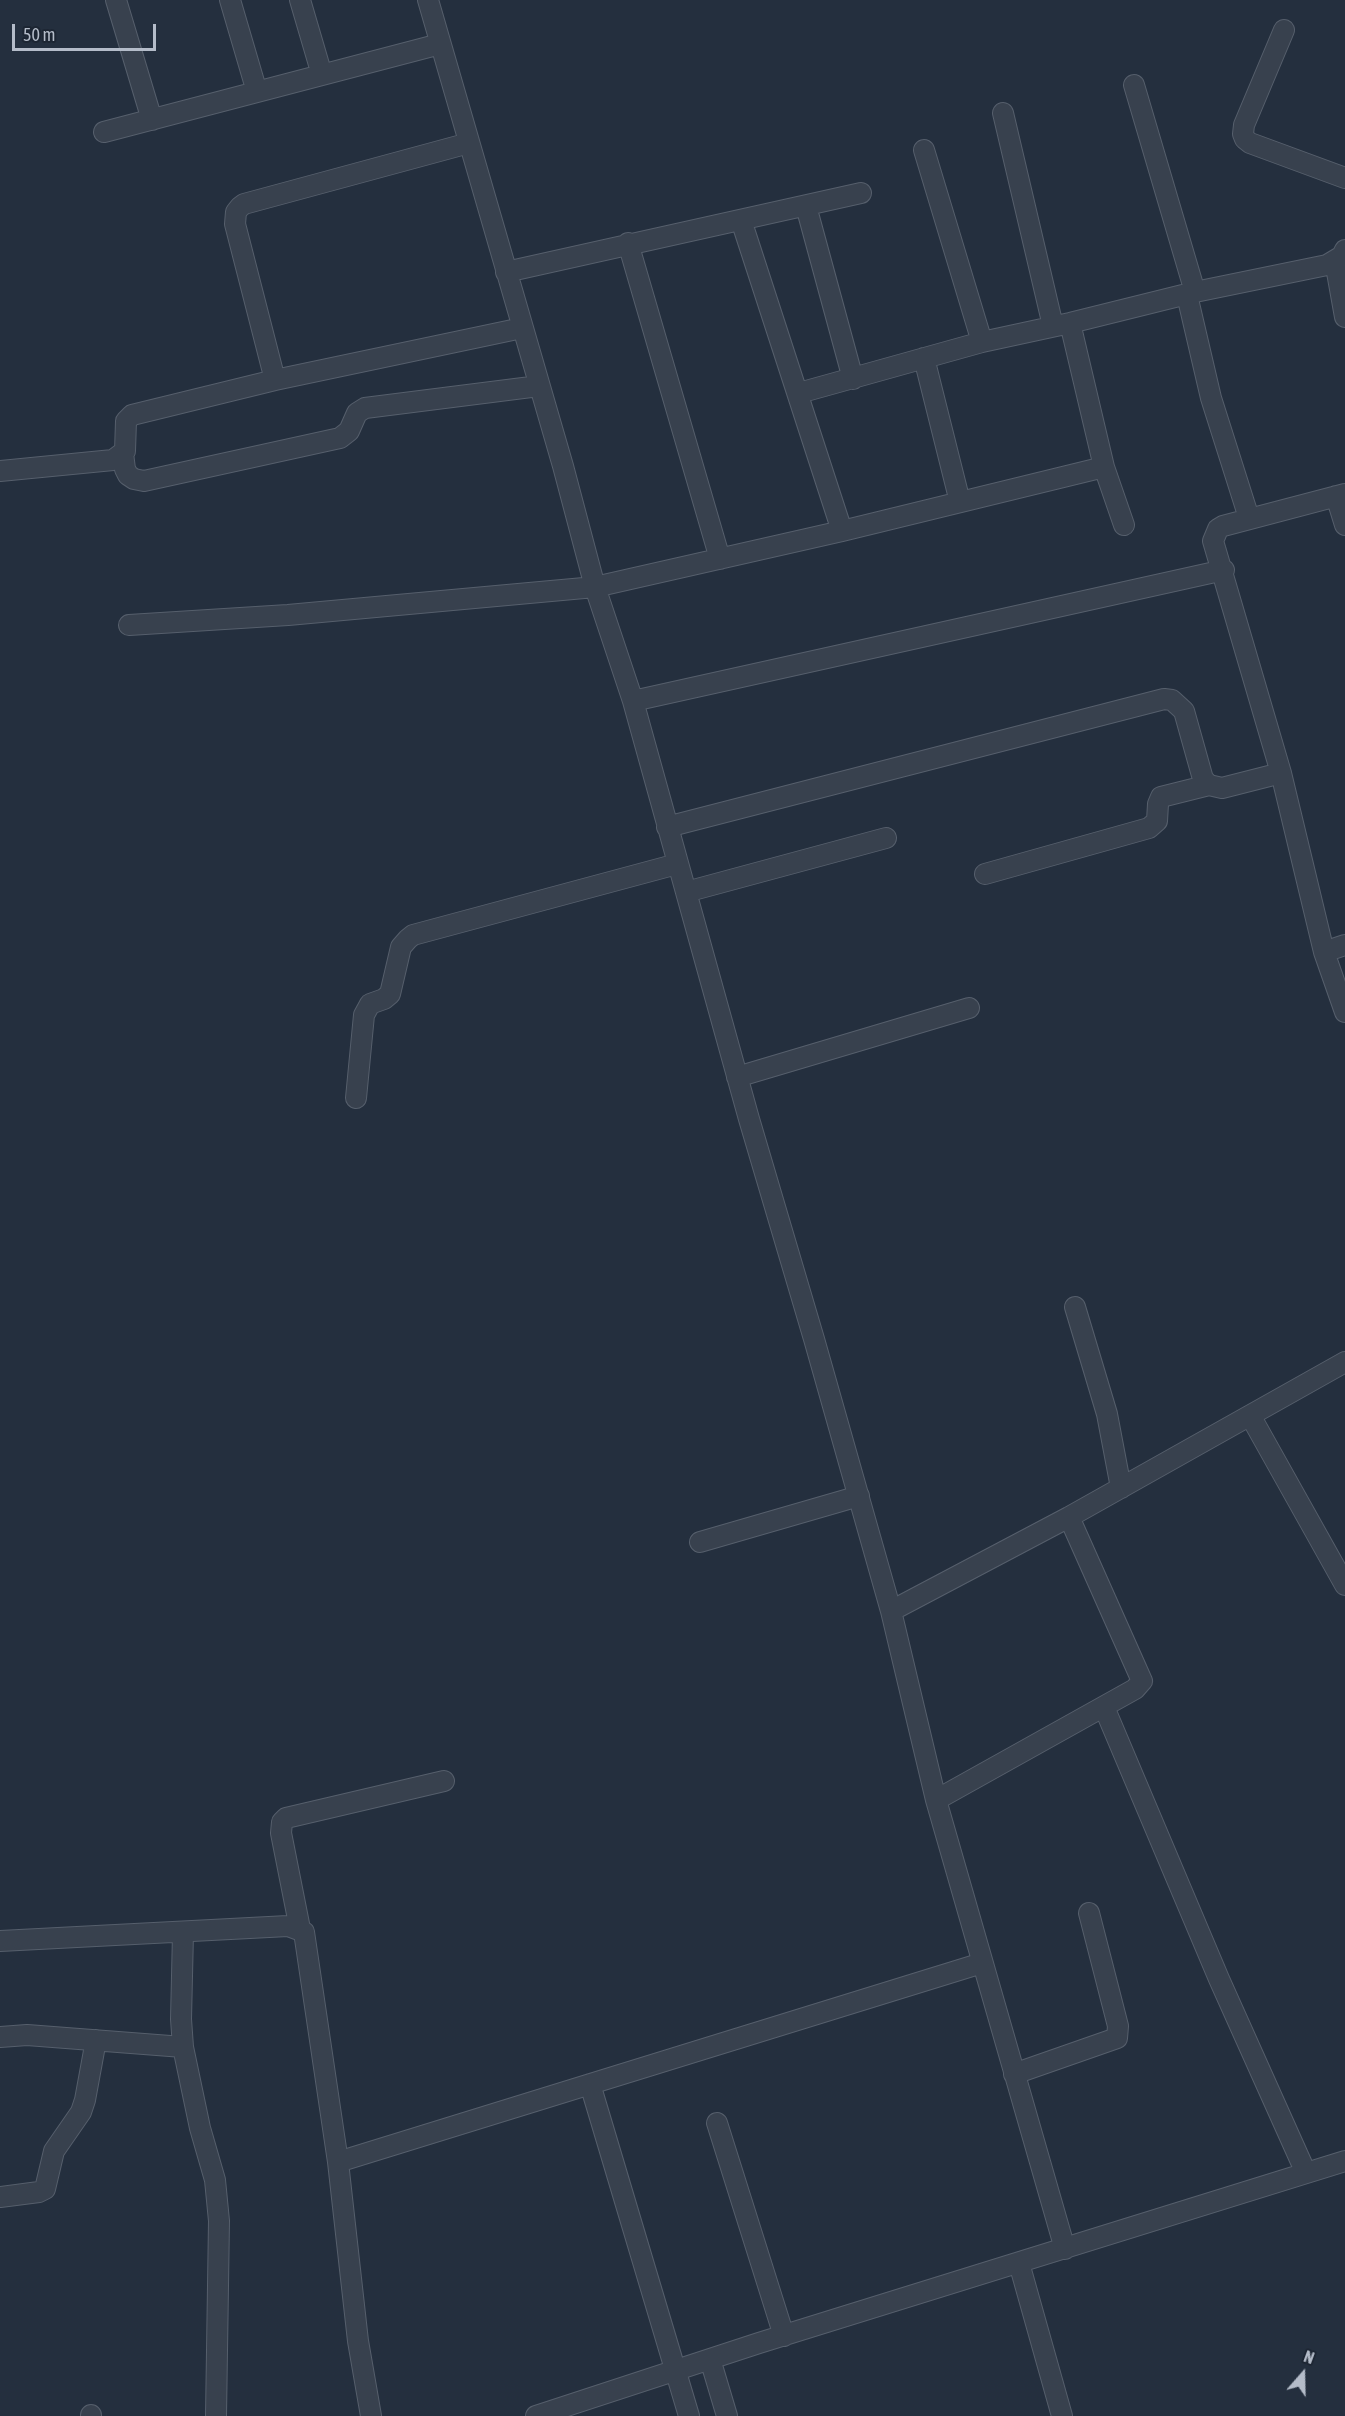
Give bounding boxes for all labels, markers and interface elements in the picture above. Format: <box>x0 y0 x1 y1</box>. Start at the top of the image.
scale bar <box>15 12 159 50</box>
text: 50 m <box>23 24 55 45</box>
north arrow <box>1273 2344 1333 2404</box>
text: N <box>1302 2347 1317 2367</box>

